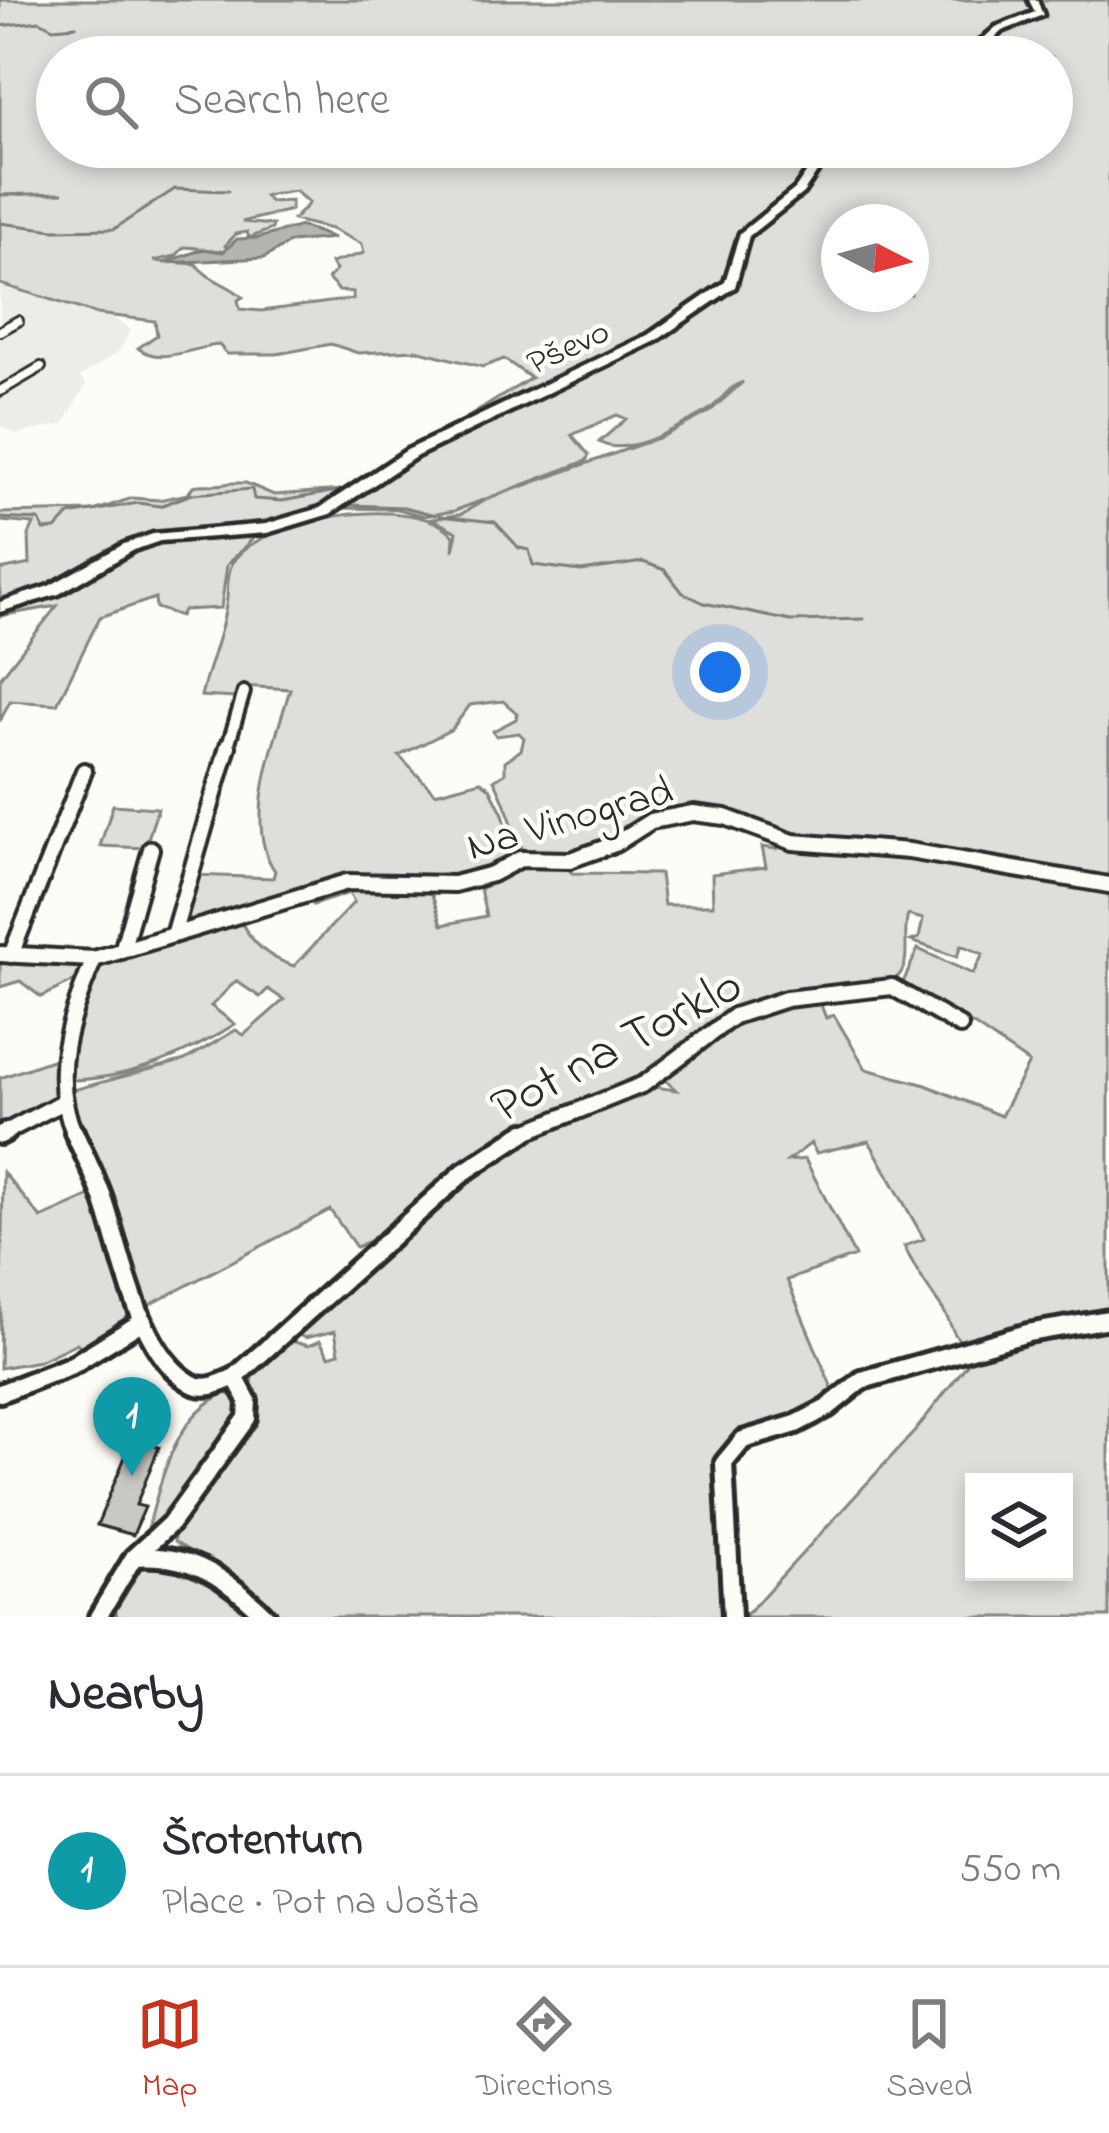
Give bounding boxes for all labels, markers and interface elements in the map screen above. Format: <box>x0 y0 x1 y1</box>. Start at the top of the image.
search box <box>36 36 1073 168</box>
icon: search <box>78 69 144 135</box>
text: Search here <box>174 69 390 135</box>
north arrow <box>821 204 929 312</box>
street label: Pševo <box>519 307 619 391</box>
your location <box>690 642 750 702</box>
street label: Na Vinograd <box>460 762 680 879</box>
street label: Pot na Torklo <box>478 950 757 1146</box>
pin: 1 <box>93 1377 171 1476</box>
map controls <box>965 1473 1073 1581</box>
button: layers <box>965 1473 1073 1581</box>
text: Nearby <box>48 1658 204 1733</box>
text: Šrotenturn <box>162 1809 363 1875</box>
text: 1 <box>81 1842 93 1899</box>
text: 550 m <box>960 1842 1061 1899</box>
text: Place · Pot na Jošta <box>162 1875 479 1932</box>
tab: Map <box>137 1991 203 2111</box>
tab: Directions <box>476 1991 613 2111</box>
tab: Saved <box>886 1991 972 2111</box>

